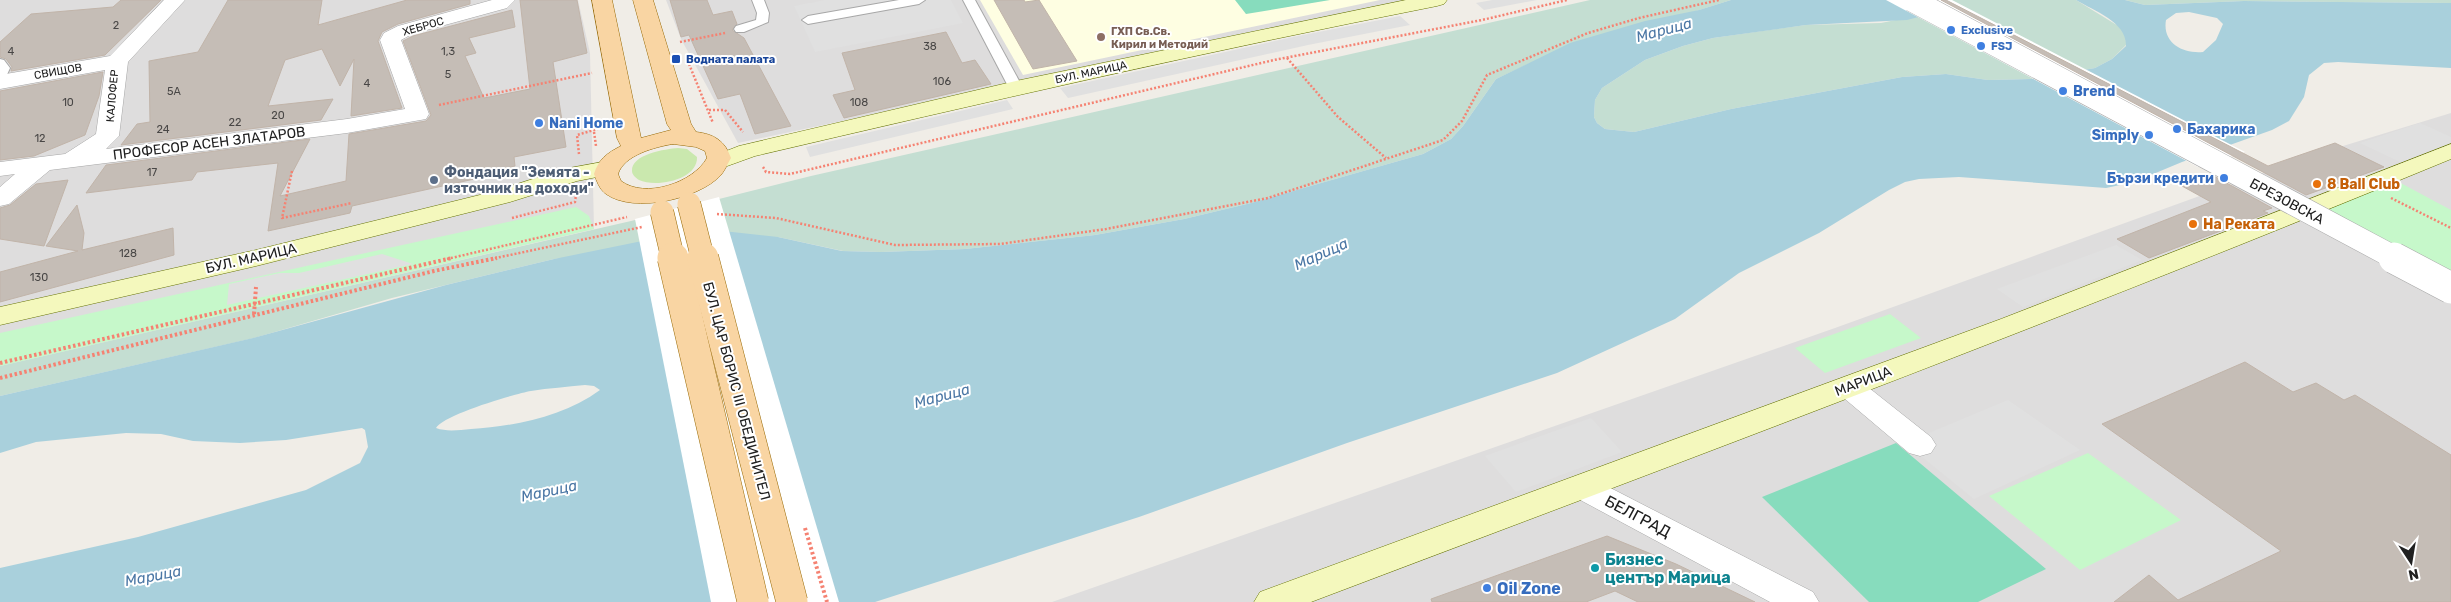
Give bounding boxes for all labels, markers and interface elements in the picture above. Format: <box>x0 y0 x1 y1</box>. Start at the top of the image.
street label: ХЕБРОС <box>401 14 445 39</box>
water label: Марица <box>1634 14 1694 46</box>
house number: 2 <box>113 19 119 32</box>
marker: Exclusive <box>1945 24 1957 36</box>
place label: Exclusive <box>1961 24 2014 37</box>
place label: ГХП Св.Св. Кирил и Методий <box>1111 25 1208 51</box>
marker: ГХП Св.Св. Кирил и Методий <box>1095 31 1107 43</box>
house number: 38 <box>923 40 937 53</box>
marker: FSJ <box>1975 40 1987 52</box>
place label: FSJ <box>1991 40 2012 53</box>
house number: 4 <box>8 45 15 58</box>
house number: 1,3 <box>441 45 455 58</box>
marker: Водната палата <box>670 53 682 65</box>
place label: Водната палата <box>686 53 775 66</box>
street label: БУЛ. МАРИЦА <box>1054 58 1129 86</box>
street label: СВИЩОВ <box>33 61 83 82</box>
house number: 5 <box>445 68 452 81</box>
street label: КАЛОФЕР <box>104 69 121 123</box>
house number: 106 <box>933 75 952 88</box>
house number: 4 <box>364 77 371 90</box>
place label: Brend <box>2073 83 2115 100</box>
house number: 5А <box>167 85 182 98</box>
marker: Brend <box>2057 85 2069 97</box>
house number: 10 <box>62 96 74 109</box>
house number: 108 <box>850 96 868 109</box>
house number: 20 <box>271 109 285 122</box>
place label: Nani Home <box>549 115 623 132</box>
house number: 22 <box>229 116 241 129</box>
marker: Nani Home <box>533 117 545 129</box>
place label: Бахарика <box>2187 121 2255 138</box>
street label: ПРОФЕСОР АСЕН ЗЛАТАРОВ <box>112 123 306 164</box>
house number: 24 <box>156 123 170 136</box>
marker: Бахарика <box>2171 123 2183 135</box>
place label: Simply <box>2092 127 2140 144</box>
marker: Simply <box>2143 129 2155 141</box>
house number: 12 <box>34 132 46 145</box>
place label: Фондация "Земята - източник на доходи" <box>444 164 594 197</box>
house number: 17 <box>147 166 158 179</box>
place label: Бързи кредити <box>2107 170 2214 187</box>
marker: Бързи кредити <box>2218 172 2230 184</box>
marker: Фондация "Земята - източник на доходи" <box>428 174 440 186</box>
street label: БРЕЗОВСКА <box>2247 175 2327 228</box>
place label: 8 Ball Club <box>2327 176 2400 193</box>
marker: 8 Ball Club <box>2311 178 2323 190</box>
place label: На Реката <box>2203 216 2275 233</box>
marker: На Реката <box>2187 218 2199 230</box>
water label: Марица <box>1291 234 1351 274</box>
street label: БУЛ. МАРИЦА <box>204 240 299 277</box>
house number: 128 <box>119 247 137 260</box>
house number: 130 <box>30 271 48 284</box>
street label: БУЛ. ЦАР БОРИС III ОБЕДИНИТЕЛ <box>699 280 774 502</box>
street label: МАРИЦА <box>1832 363 1895 400</box>
water label: Марица <box>912 380 972 412</box>
water label: Марица <box>519 476 579 506</box>
street label: БЕЛГРАД <box>1602 491 1674 542</box>
north arrow <box>2386 537 2436 587</box>
place label: Бизнес център Марица <box>1605 550 1731 587</box>
water label: Марица <box>123 562 183 590</box>
marker: Бизнес център Марица <box>1589 562 1601 574</box>
text: N <box>2407 565 2420 584</box>
place label: Oil Zone <box>1497 579 1561 598</box>
marker: Oil Zone <box>1481 582 1493 594</box>

